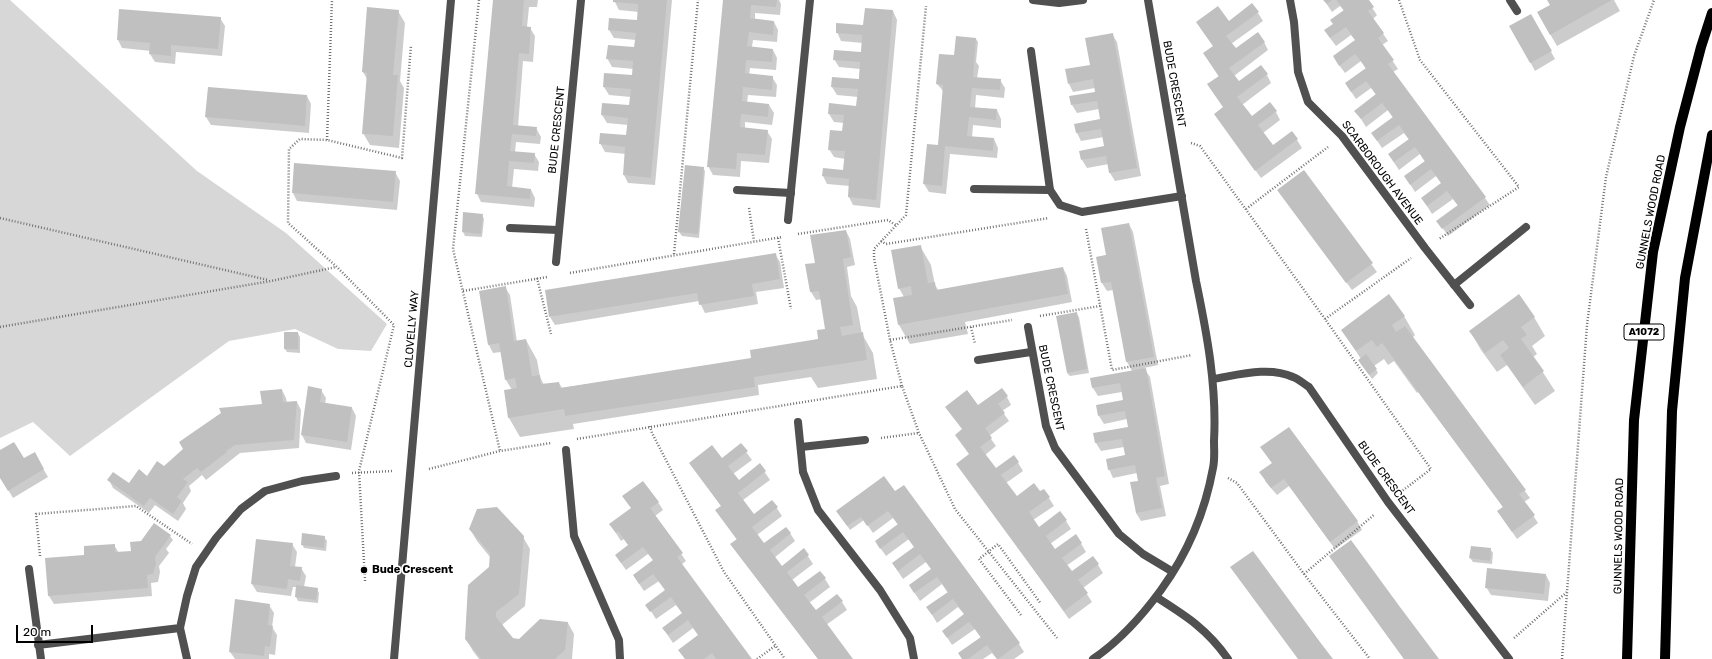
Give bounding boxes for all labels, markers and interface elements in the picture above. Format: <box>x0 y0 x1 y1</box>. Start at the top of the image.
street label: BUDE CRESCENT <box>1160 40 1188 128</box>
street label: BUDE CRESCENT <box>546 86 568 174</box>
street label: SCARBOROUGH AVENUE <box>1339 118 1425 228</box>
street label: GUNNELS WOOD ROAD <box>1633 154 1669 270</box>
street label: CLOVELLY WAY <box>402 290 422 368</box>
road number: A1072 <box>1624 324 1664 340</box>
street label: BUDE CRESCENT <box>1035 344 1067 432</box>
street label: BUDE CRESCENT <box>1355 439 1417 517</box>
street label: GUNNELS WOOD ROAD <box>1611 478 1627 594</box>
place label: Bude Crescent <box>372 563 453 577</box>
marker: Bude Crescent <box>359 565 369 575</box>
scale bar <box>18 617 95 643</box>
text: 20 m <box>23 625 51 639</box>

